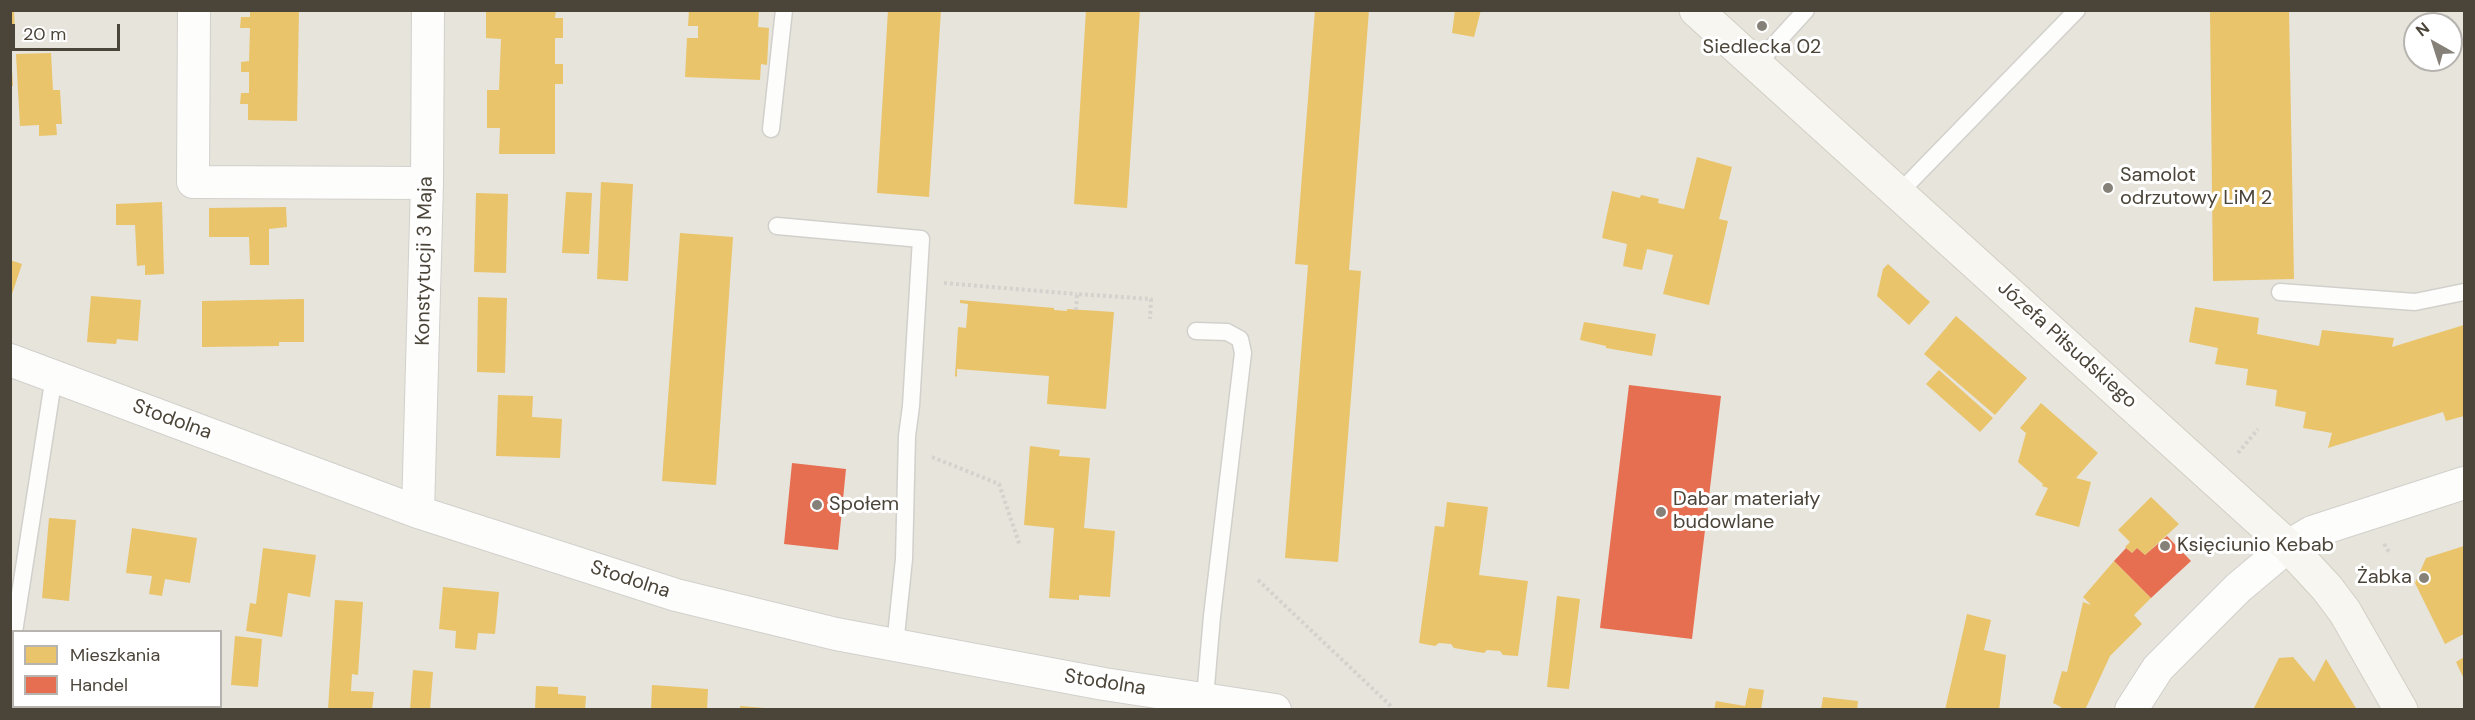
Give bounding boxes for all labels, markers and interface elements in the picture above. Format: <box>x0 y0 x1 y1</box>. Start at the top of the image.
scale bar <box>15 12 123 50</box>
north arrow <box>2403 12 2463 72</box>
text: N <box>2411 17 2434 41</box>
marker: Siedlecka 02 <box>1755 19 1769 33</box>
text: 20 m <box>23 22 66 46</box>
place label: Siedlecka 02 <box>1703 36 1821 60</box>
place label: Samolot odrzutowy LiM 2 <box>2120 164 2272 211</box>
street label: Konstytucji 3 Maja <box>412 176 438 346</box>
marker: Samolot odrzutowy LiM 2 <box>2101 181 2115 195</box>
street label: Józefa Piłsudskiego <box>1992 276 2142 414</box>
street label: Stodolna <box>129 395 215 445</box>
place label: Dabar materiały budowlane <box>1673 488 1820 535</box>
place label: Społem <box>829 493 899 517</box>
marker: Społem <box>810 498 824 512</box>
marker: Dabar materiały budowlane <box>1654 505 1668 519</box>
place label: Księciunio Kebab <box>2177 534 2334 558</box>
marker: Księciunio Kebab <box>2158 539 2172 553</box>
street label: Stodolna <box>587 556 673 604</box>
place label: Żabka <box>2357 566 2412 590</box>
marker: Żabka <box>2417 571 2431 585</box>
legend <box>12 630 222 708</box>
text: Mieszkania <box>70 643 160 667</box>
street label: Stodolna <box>1063 665 1147 701</box>
text: Handel <box>70 673 128 697</box>

